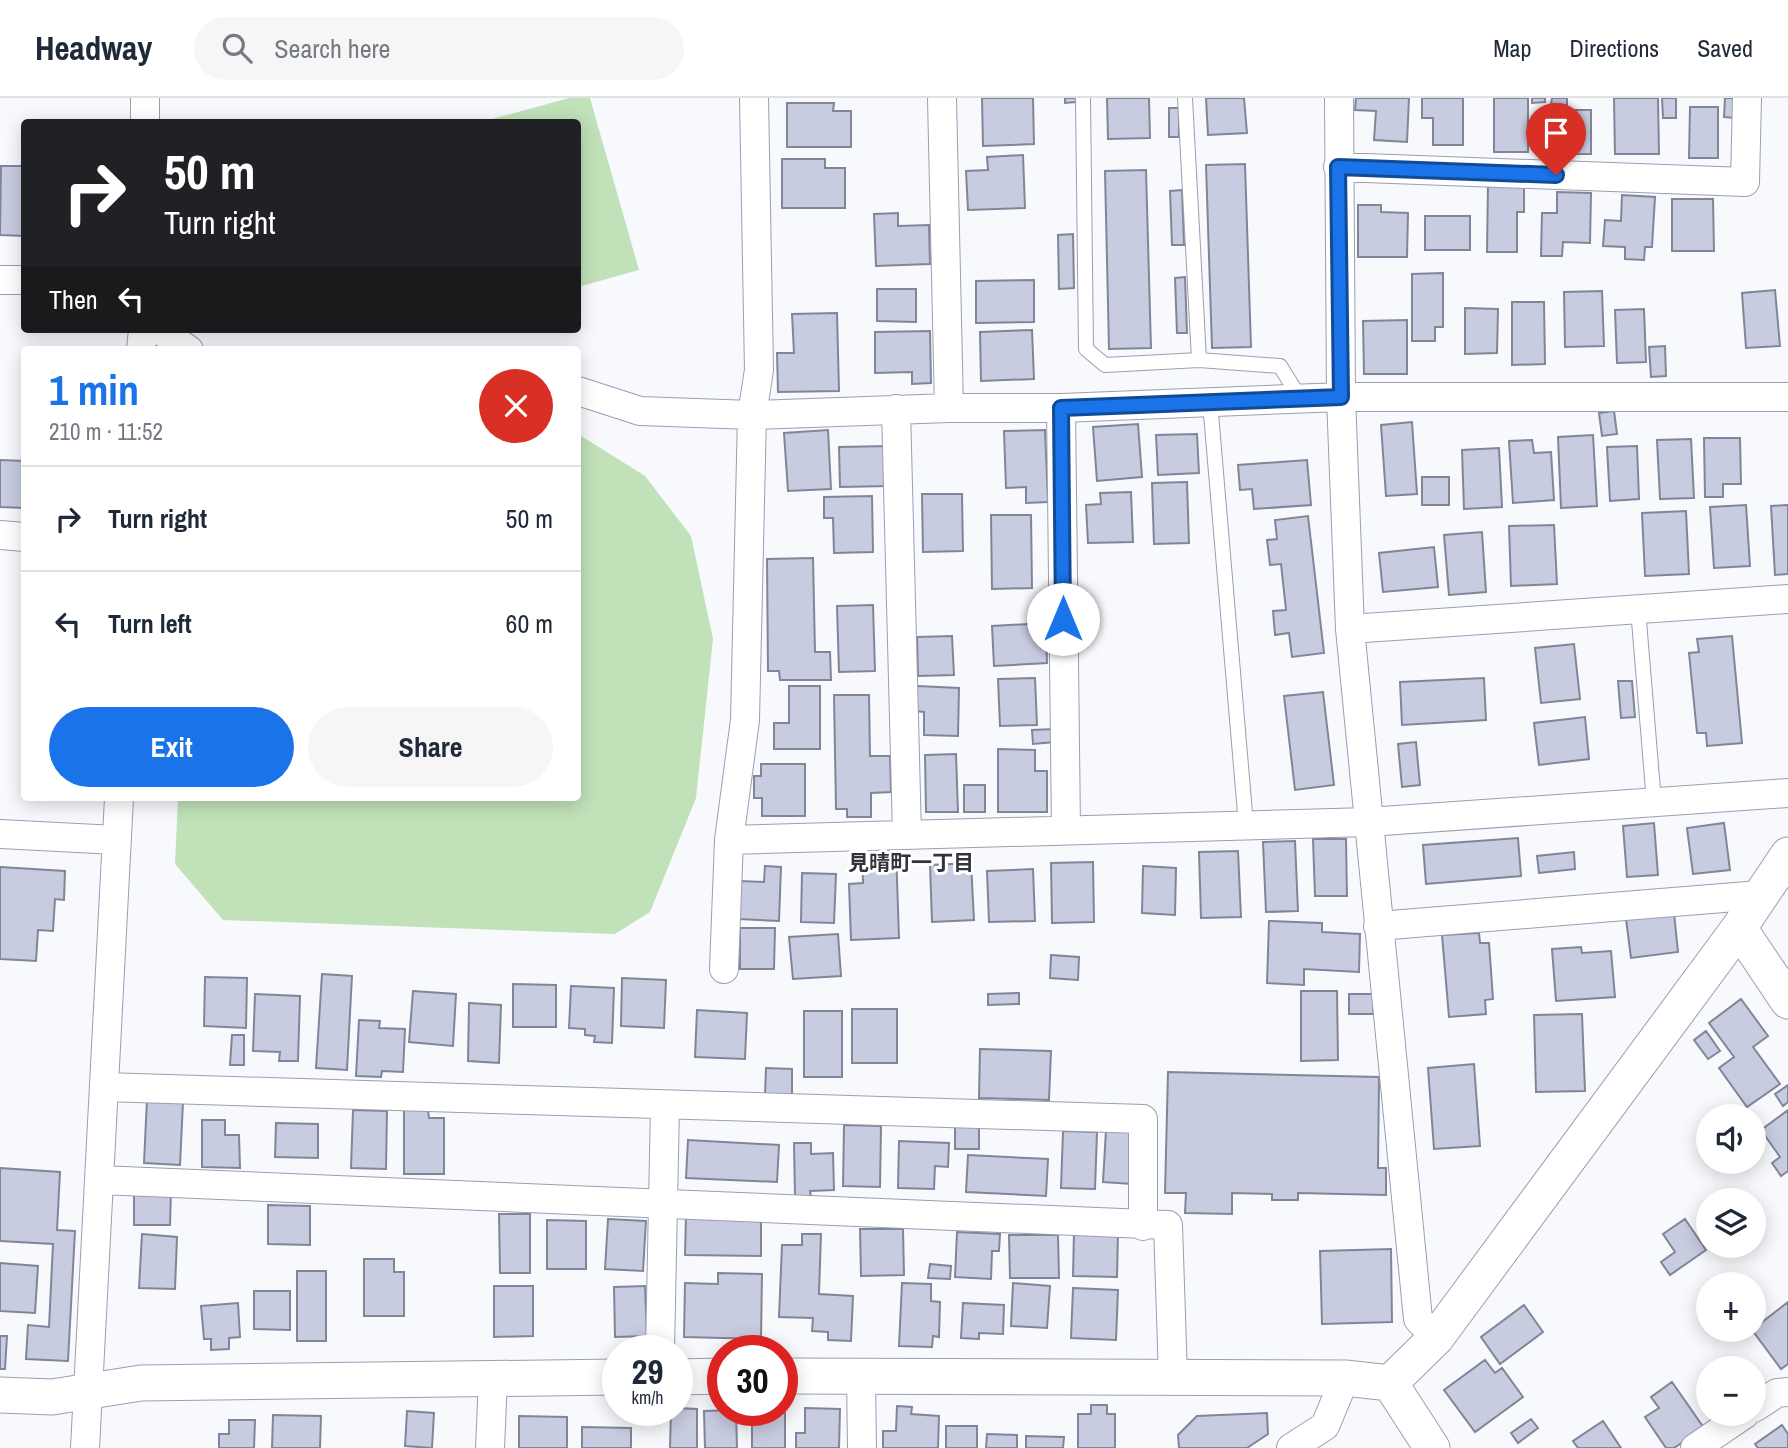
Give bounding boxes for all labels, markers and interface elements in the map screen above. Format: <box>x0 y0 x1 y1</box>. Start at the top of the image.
search box <box>194 17 684 80</box>
text: Headway <box>35 26 152 70</box>
icon: search <box>218 29 256 67</box>
text: Search here <box>274 31 390 66</box>
text: Map <box>1493 32 1531 64</box>
text: Directions <box>1569 32 1659 64</box>
text: Saved <box>1697 32 1753 64</box>
pin <box>1526 103 1586 175</box>
icon: arrive <box>1537 114 1575 152</box>
text: 50 m <box>164 138 256 204</box>
icon: right <box>49 147 140 238</box>
text: Turn right <box>164 201 276 244</box>
icon: left <box>112 280 150 318</box>
text: Then <box>49 282 98 317</box>
text: 1 min <box>49 362 139 418</box>
button: close <box>479 369 553 443</box>
text: 210 m · 11:52 <box>49 416 163 447</box>
icon: right <box>49 500 87 538</box>
text: Turn right <box>108 501 207 536</box>
text: 50 m <box>506 501 553 536</box>
position arrow <box>1026 582 1100 656</box>
icon: left <box>49 605 87 643</box>
text: Turn left <box>108 606 192 641</box>
text: 60 m <box>506 606 553 641</box>
button: Exit <box>49 707 294 787</box>
button: Share <box>308 707 553 787</box>
district label: 見晴町一丁目 <box>848 848 974 877</box>
map controls <box>1696 1104 1766 1426</box>
button: sound <box>1696 1104 1766 1174</box>
button: layers <box>1696 1188 1766 1258</box>
button: + <box>1696 1272 1766 1342</box>
speed limit sign: 30 <box>707 1335 798 1426</box>
text: 29 <box>632 1348 663 1395</box>
button: − <box>1696 1356 1766 1426</box>
text: km/h <box>632 1385 664 1410</box>

